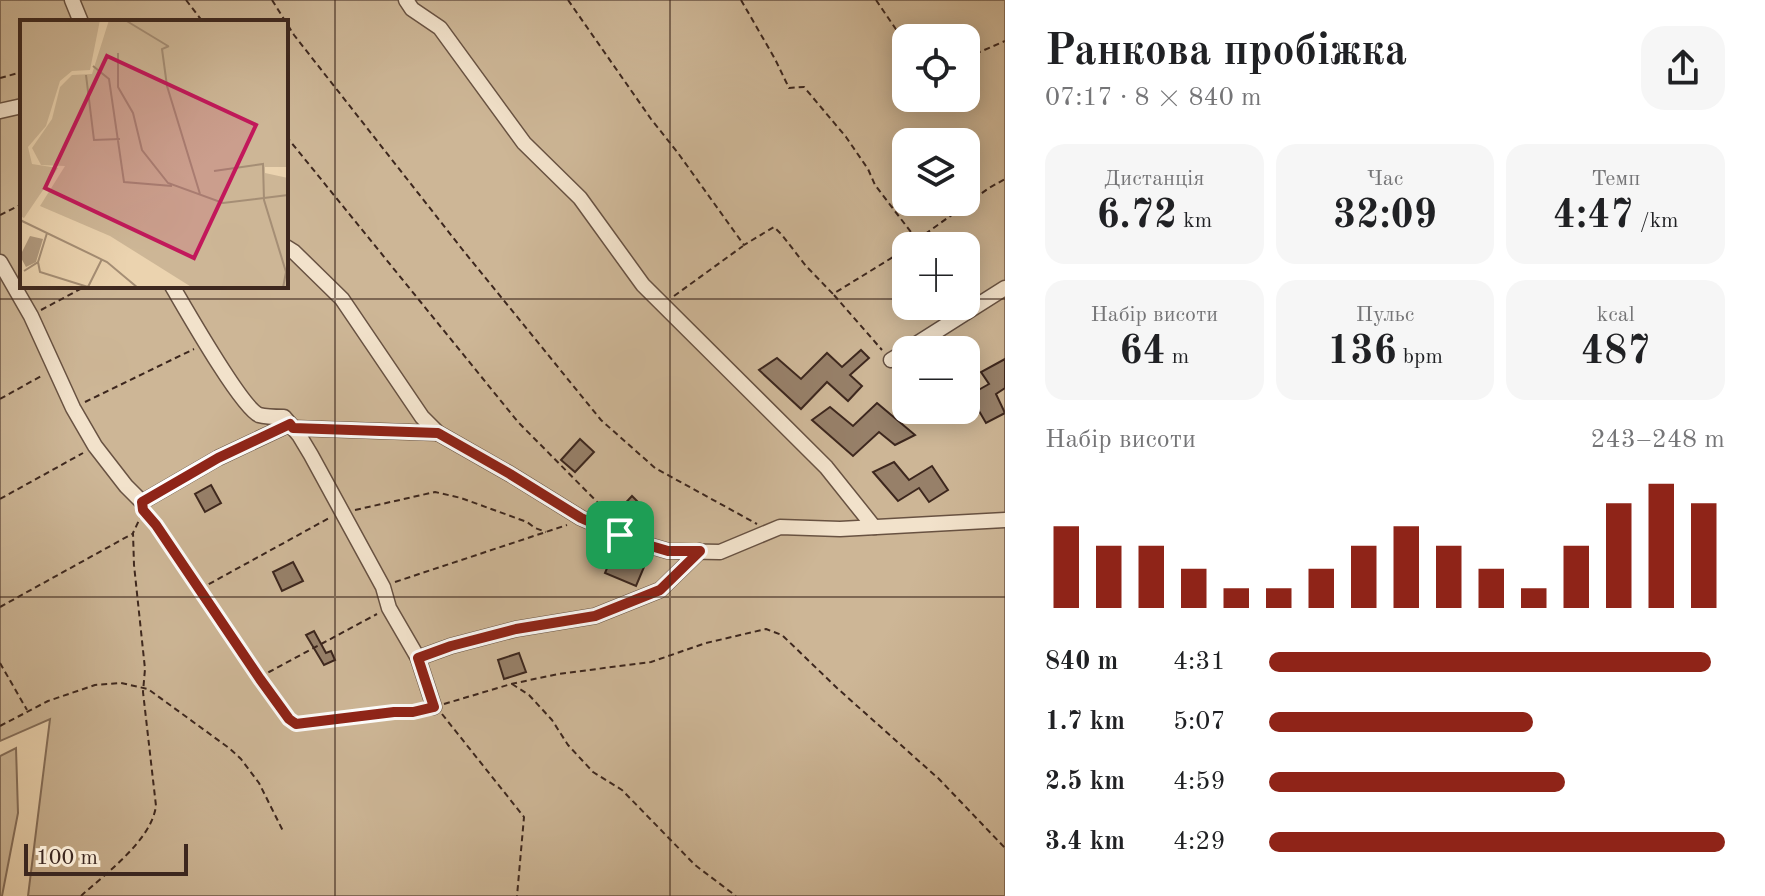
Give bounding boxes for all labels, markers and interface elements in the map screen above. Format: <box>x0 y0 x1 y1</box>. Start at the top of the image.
inset map <box>20 20 288 288</box>
map controls <box>892 24 980 424</box>
button: locate <box>892 24 980 112</box>
button: share <box>1641 26 1725 110</box>
text: Ранкова пробіжка <box>1045 30 1407 74</box>
text: 07:17 · 8 × 840 m <box>1045 85 1262 111</box>
button: layers <box>892 128 980 216</box>
text: Дистанція <box>1104 168 1205 190</box>
text: Час <box>1367 168 1403 190</box>
text: Темп <box>1591 168 1640 190</box>
text: 6.72 <box>1096 197 1177 237</box>
text: 32:09 <box>1333 197 1437 237</box>
text: 4:47 <box>1553 197 1634 237</box>
text: km <box>1177 210 1212 232</box>
text: /km <box>1634 210 1679 232</box>
button: + <box>892 232 980 320</box>
text: Набір висоти <box>1090 304 1218 326</box>
text: Пульс <box>1356 304 1414 326</box>
text: kcal <box>1597 304 1635 326</box>
text: 64 <box>1119 333 1166 373</box>
text: 136 <box>1327 333 1397 373</box>
text: 487 <box>1581 333 1650 373</box>
button: − <box>892 336 980 424</box>
text: m <box>1166 346 1189 368</box>
text: bpm <box>1397 346 1443 368</box>
text: Набір висоти <box>1045 427 1196 453</box>
text: 243–248 m <box>1590 427 1725 453</box>
pin <box>586 501 654 569</box>
icon: arrive <box>598 513 642 557</box>
text: 840 m <box>1045 649 1118 675</box>
text: 4:31 <box>1173 649 1226 675</box>
text: 1.7 km <box>1045 709 1125 735</box>
text: 5:07 <box>1173 709 1226 735</box>
text: 2.5 km <box>1045 769 1125 795</box>
text: 4:59 <box>1173 769 1226 795</box>
text: 3.4 km <box>1045 829 1125 855</box>
text: 4:29 <box>1173 829 1226 855</box>
scale bar <box>24 840 188 876</box>
text: 100 m <box>36 847 98 869</box>

